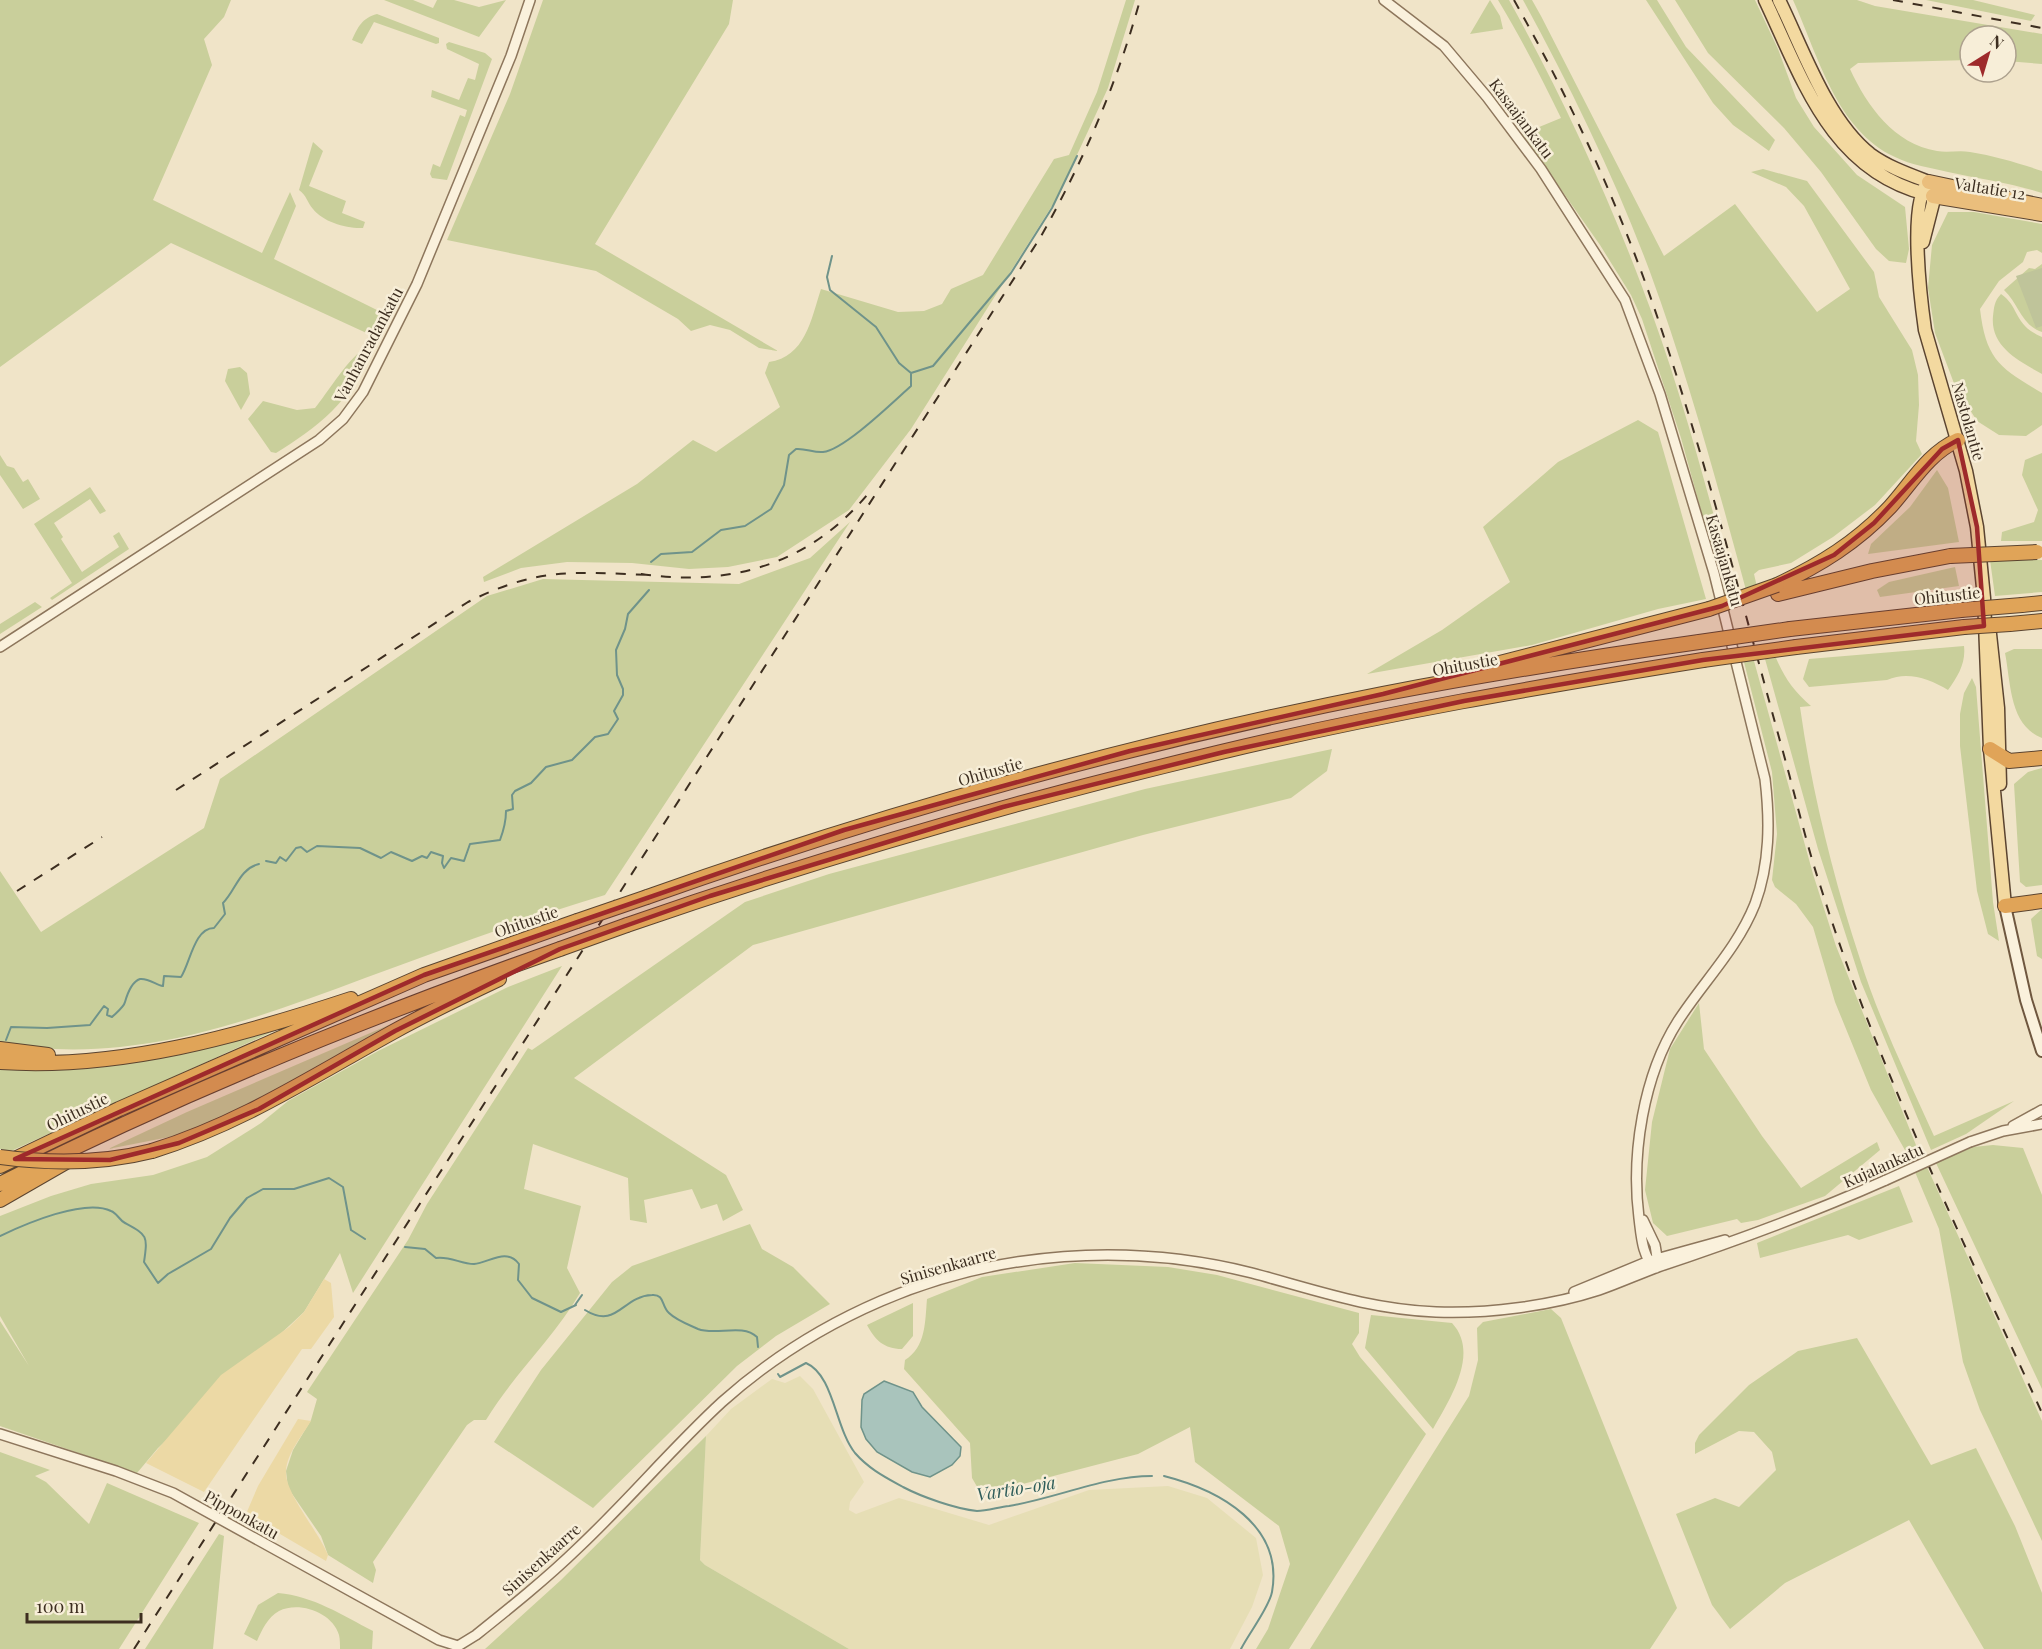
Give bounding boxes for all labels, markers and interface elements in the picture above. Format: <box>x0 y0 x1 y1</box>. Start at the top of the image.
north arrow <box>1958 24 2018 84</box>
text: N <box>1986 30 2009 54</box>
street label: Kasaajankatu <box>1485 74 1559 162</box>
street label: Valtatie 12 <box>1952 172 2027 204</box>
street label: Vanhanradankatu <box>328 283 407 406</box>
street label: Nastolantie <box>1948 379 1990 463</box>
street label: Kasaajankatu <box>1702 511 1748 609</box>
street label: Ohitustie <box>1913 581 1981 609</box>
street label: Ohitustie <box>1431 648 1499 680</box>
street label: Ohitustie <box>955 752 1025 790</box>
street label: Ohitustie <box>491 900 561 942</box>
street label: Ohitustie <box>43 1087 111 1135</box>
street label: Kujalankatu <box>1840 1138 1926 1192</box>
street label: Sinisenkaarre <box>898 1241 998 1289</box>
water label: Vartio-oja <box>975 1470 1057 1506</box>
street label: Pipponkatu <box>201 1485 283 1543</box>
street label: Sinisenkaarre <box>497 1518 585 1600</box>
scale bar <box>27 1586 141 1624</box>
text: 100 m <box>36 1594 85 1618</box>

